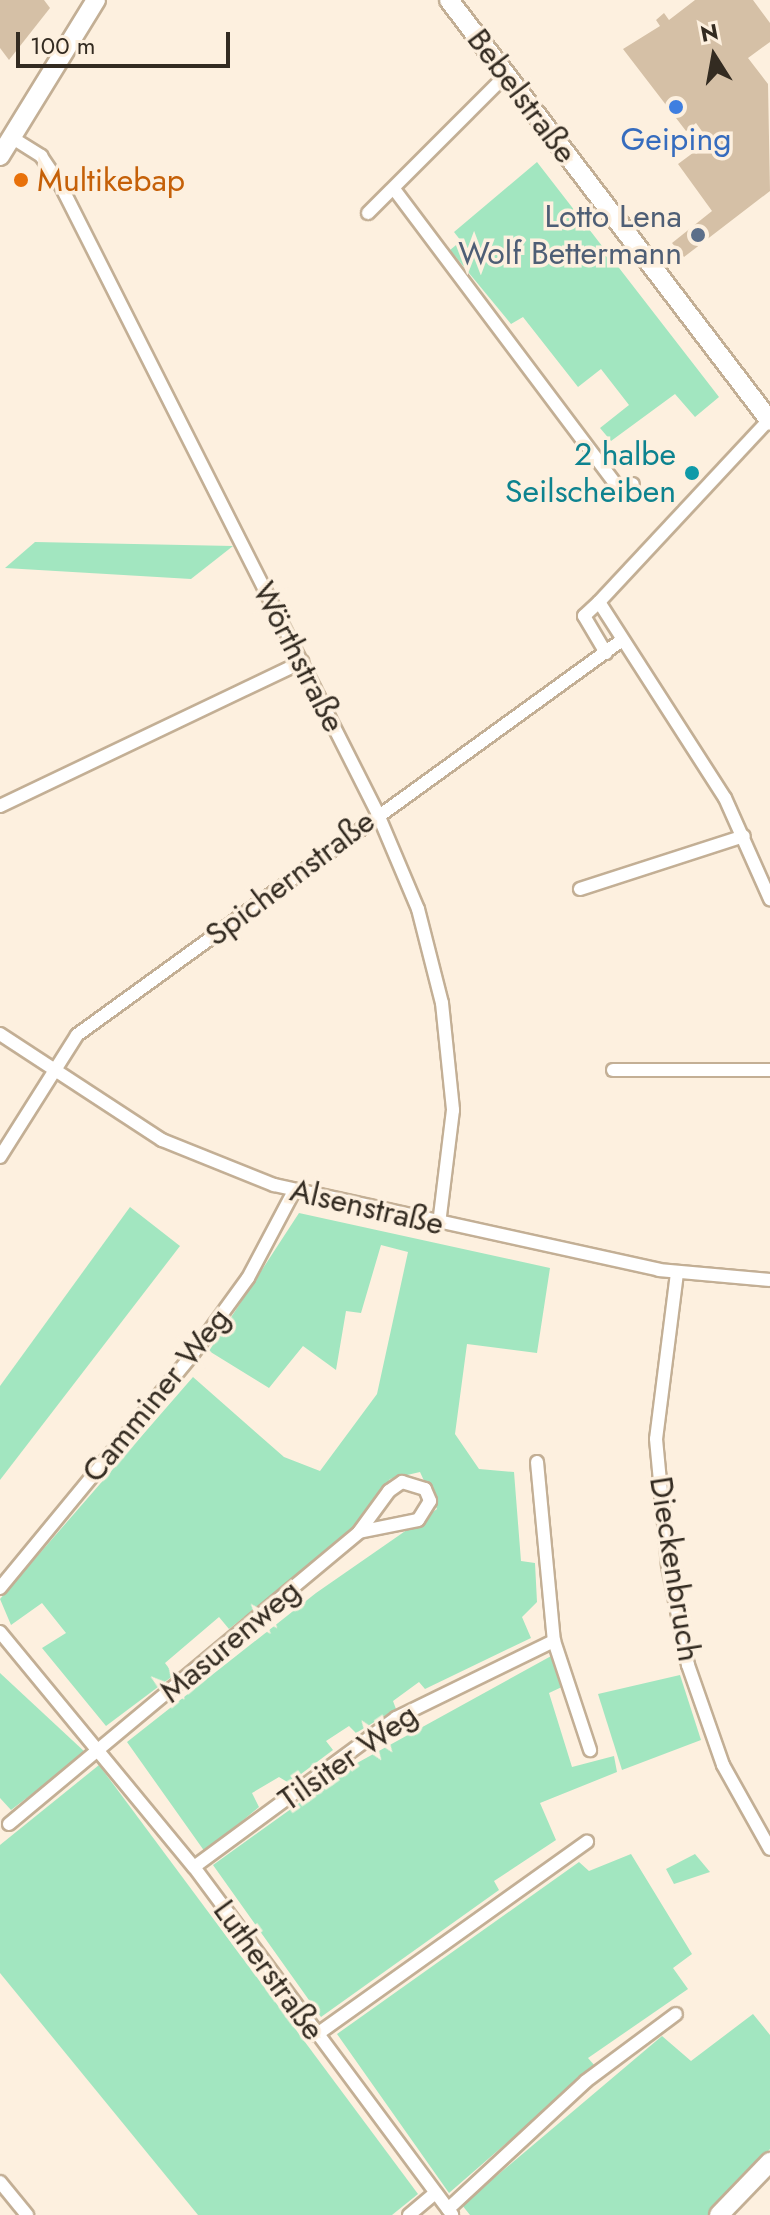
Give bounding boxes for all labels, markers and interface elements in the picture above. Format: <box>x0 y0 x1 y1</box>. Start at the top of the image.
text: N <box>698 15 721 50</box>
scale bar <box>20 16 234 66</box>
north arrow <box>674 16 754 96</box>
street label: Bebelstraße <box>459 21 585 171</box>
text: 100 m <box>30 28 96 63</box>
marker: Geiping <box>667 98 685 116</box>
place label: Geiping <box>620 120 732 158</box>
place label: Multikebap <box>37 161 185 199</box>
marker: Multikebap <box>12 171 30 189</box>
place label: Lotto Lena Wolf Bettermann <box>458 198 682 273</box>
marker: Lotto Lena Wolf Bettermann <box>689 226 707 244</box>
place label: 2 halbe Seilscheiben <box>505 436 676 511</box>
marker: 2 halbe Seilscheiben <box>683 464 701 482</box>
street label: Wörthstraße <box>245 575 353 739</box>
street label: Spichernstraße <box>198 802 382 954</box>
street label: Alsenstraße <box>287 1171 447 1243</box>
street label: Camminer Weg <box>74 1300 238 1490</box>
street label: Dieckenbruch <box>641 1474 709 1664</box>
street label: Masurenweg <box>152 1571 308 1711</box>
street label: Tilsiter Weg <box>271 1695 425 1819</box>
street label: Lutherstraße <box>205 1892 333 2048</box>

